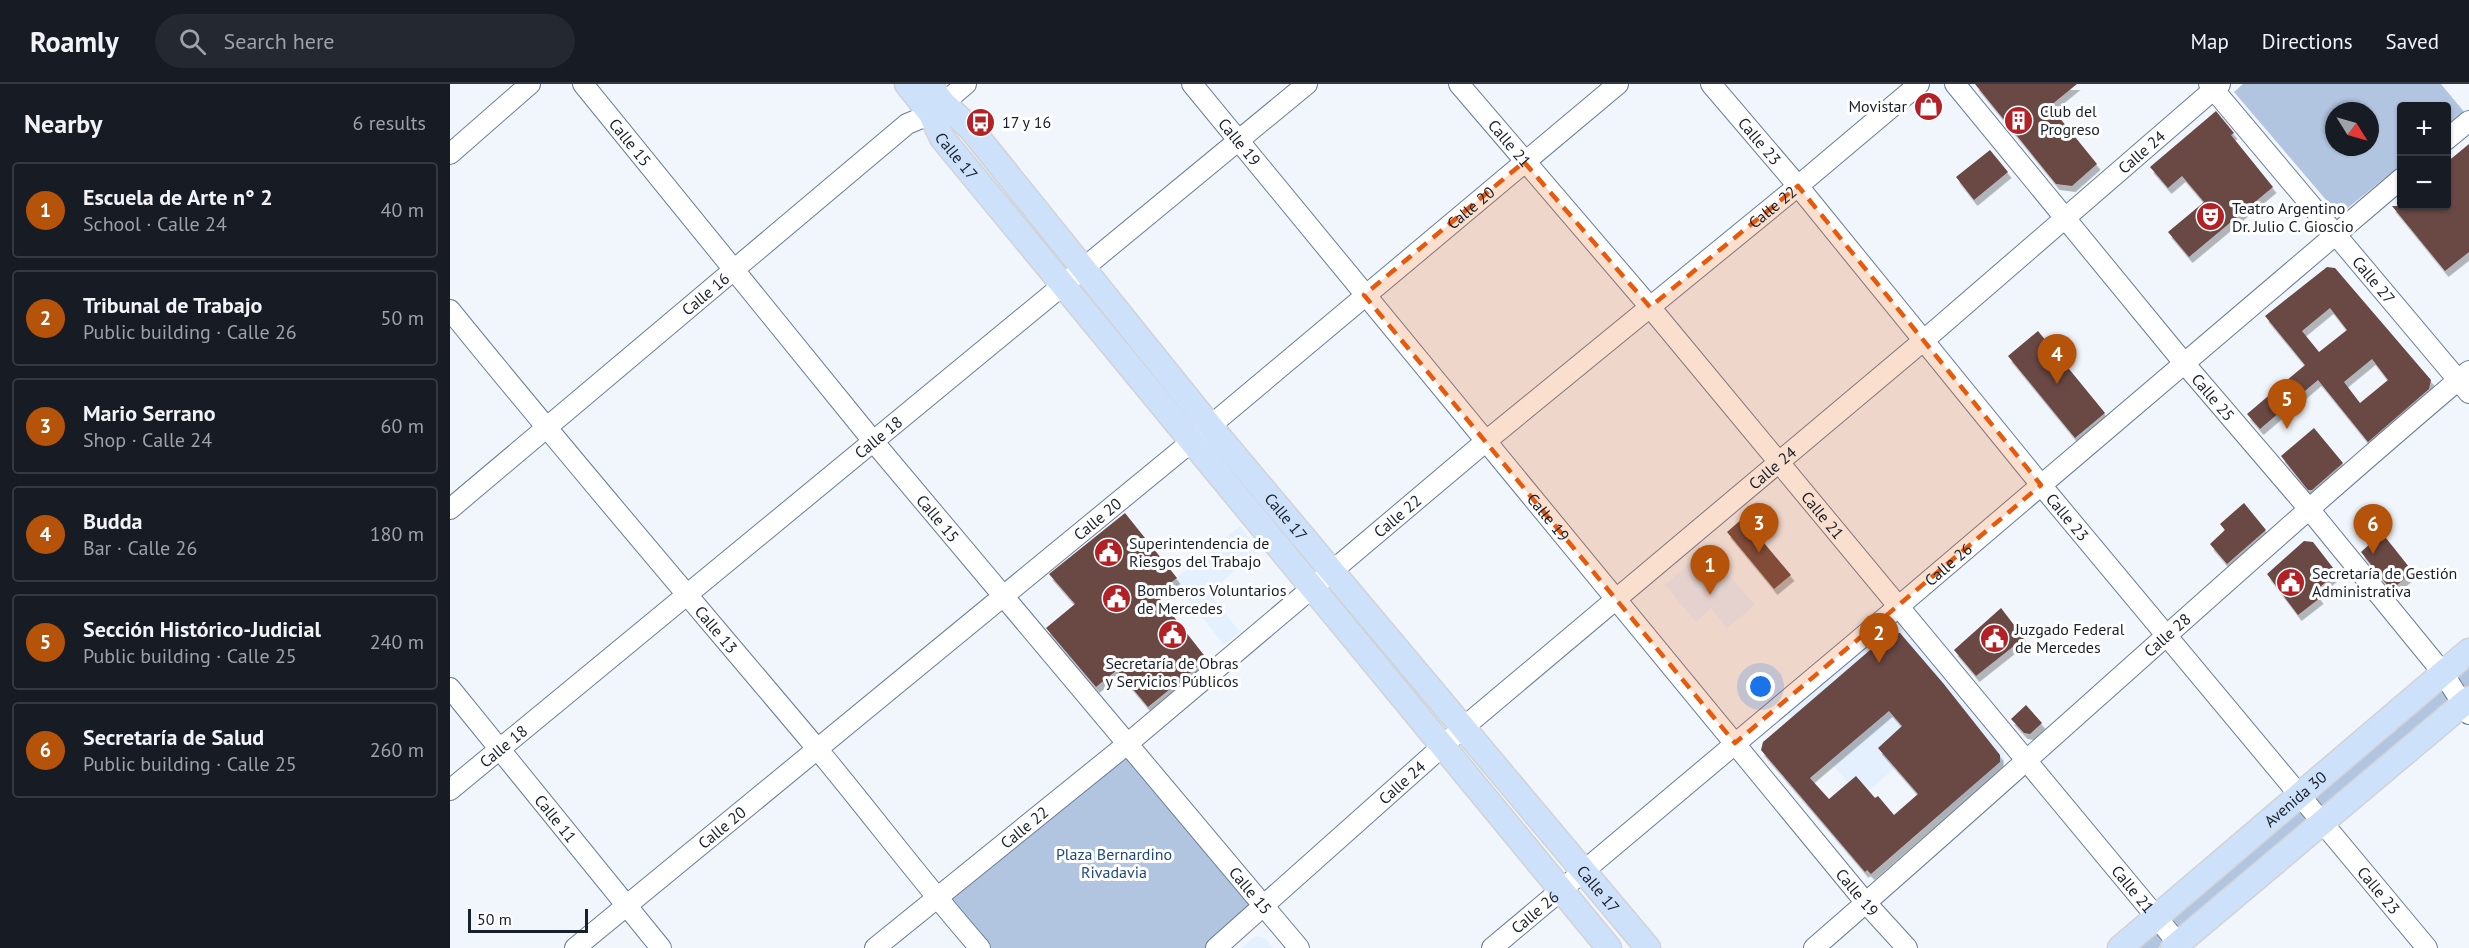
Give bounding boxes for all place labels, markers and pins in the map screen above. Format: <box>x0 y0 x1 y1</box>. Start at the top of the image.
shop icon: Movistar <box>1912 90 1944 122</box>
place label: Movistar <box>1848 96 1908 116</box>
place label: Club del Progreso <box>2040 101 2100 139</box>
building icon: Club del Progreso <box>2003 104 2035 136</box>
bus stop icon: 17 y 16 <box>965 106 997 138</box>
place label: 17 y 16 <box>1002 112 1051 132</box>
place label: Teatro Argentino Dr. Julio C. Gioscio <box>2232 198 2354 236</box>
theatre icon: Teatro Argentino Dr. Julio C. Gioscio <box>2195 201 2227 233</box>
pin: 4 <box>2038 334 2076 384</box>
pin: 5 <box>2268 380 2306 429</box>
pin: 3 <box>1740 504 1778 553</box>
pin: 6 <box>2354 504 2392 554</box>
place label: Superintendencia de Riesgos del Trabajo <box>1129 533 1269 571</box>
public building icon: Superintendencia de Riesgos del Trabajo <box>1092 536 1124 568</box>
pin: 1 <box>1690 546 1730 595</box>
place label: Secretaría de Gestión Administrativa <box>2312 563 2457 601</box>
public building icon: Secretaría de Gestión Administrativa <box>2275 566 2307 598</box>
place label: Bomberos Voluntarios de Mercedes <box>1137 580 1287 618</box>
public building icon: Bomberos Voluntarios de Mercedes <box>1100 583 1132 615</box>
pin: 2 <box>1860 614 1898 663</box>
public building icon: Secretaría de Obras y Servicios Públicos <box>1156 619 1188 651</box>
place label: Juzgado Federal de Mercedes <box>2014 619 2125 657</box>
public building icon: Juzgado Federal de Mercedes <box>1978 622 2010 654</box>
place label: Secretaría de Obras y Servicios Públicos <box>1105 653 1239 691</box>

